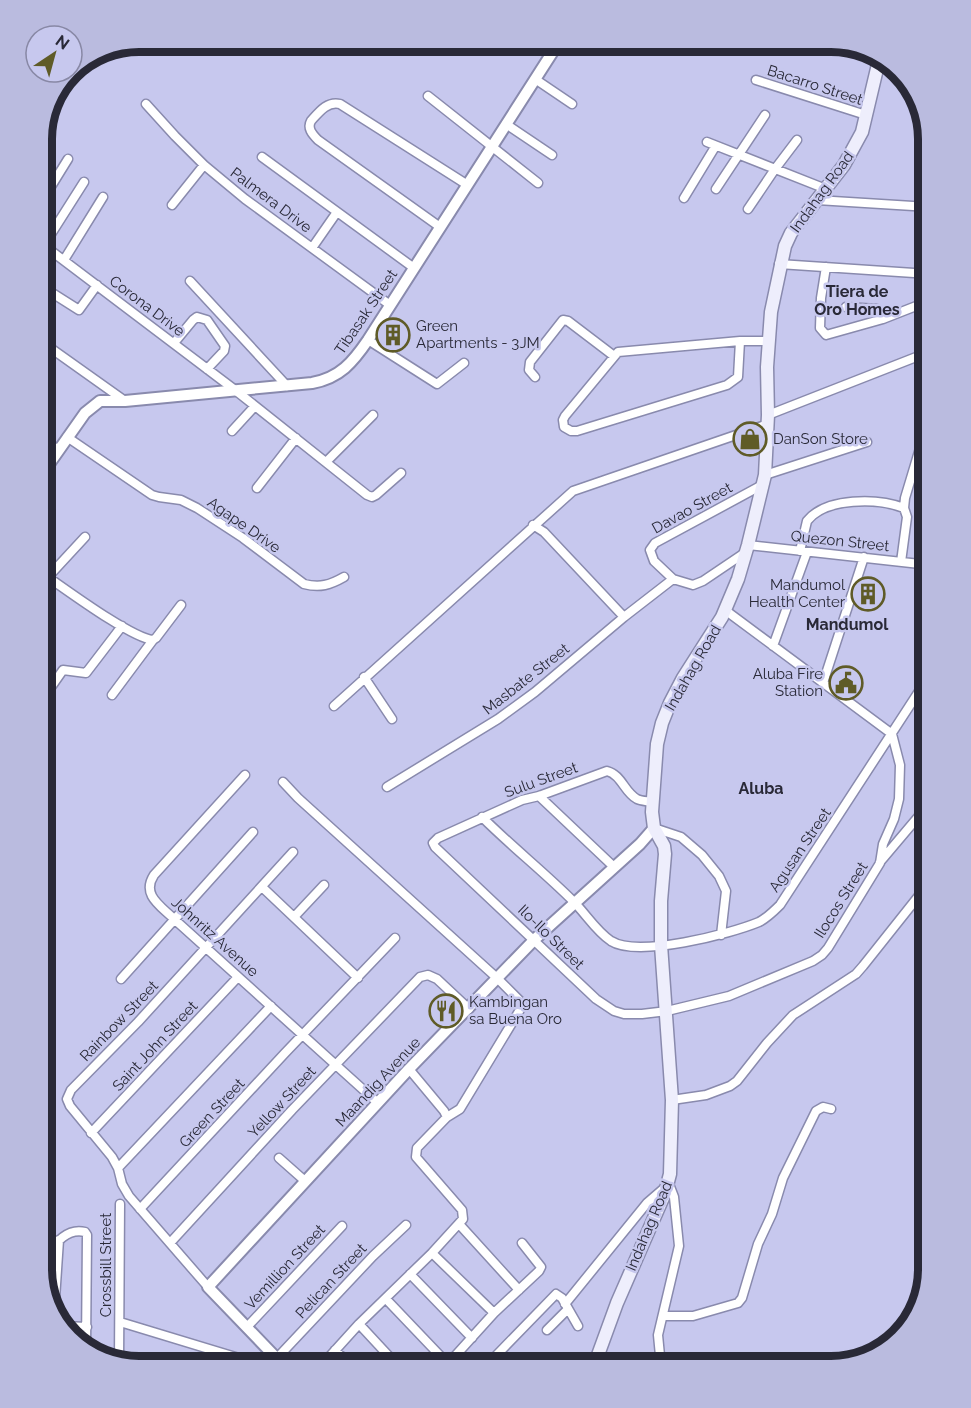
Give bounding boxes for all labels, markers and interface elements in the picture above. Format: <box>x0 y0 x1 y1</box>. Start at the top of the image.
north arrow <box>24 24 84 84</box>
text: N <box>52 31 73 54</box>
street label: Bacarro Street <box>765 61 865 109</box>
street label: Indahag Road <box>787 148 857 236</box>
street label: Palmera Drive <box>227 164 315 237</box>
street label: Tibasak Street <box>331 266 401 358</box>
street label: Corona Drive <box>106 272 188 340</box>
district label: Tiera de Oro Homes <box>814 282 900 319</box>
building icon: Green Apartments - 3JM <box>375 317 411 353</box>
place label: Green Apartments - 3JM <box>416 317 540 352</box>
shop icon: DanSon Store <box>732 421 768 457</box>
place label: DanSon Store <box>773 430 868 448</box>
street label: Davao Street <box>649 479 735 537</box>
street label: Agape Drive <box>204 493 284 557</box>
street label: Quezon Street <box>790 527 890 555</box>
place label: Mandumol Health Center <box>749 576 846 611</box>
building icon: Mandumol Health Center <box>850 576 886 612</box>
district label: Mandumol <box>806 615 889 634</box>
street label: Indahag Road <box>661 622 725 714</box>
street label: Masbate Street <box>479 640 573 718</box>
place label: Aluba Fire Station <box>753 665 823 700</box>
public building icon: Aluba Fire Station <box>828 665 864 701</box>
street label: Sulu Street <box>502 758 580 802</box>
district label: Aluba <box>739 779 784 798</box>
street label: Agusan Street <box>765 804 835 896</box>
street label: Ilocos Street <box>810 859 872 941</box>
street label: Johnritz Avenue <box>168 893 262 981</box>
street label: Ilo-Ilo Street <box>514 901 588 973</box>
street label: Rainbow Street <box>76 977 162 1065</box>
restaurant icon: Kambingan sa Buena Oro <box>428 993 464 1029</box>
place label: Kambingan sa Buena Oro <box>469 993 562 1028</box>
street label: Saint John Street <box>109 997 201 1095</box>
street label: Maandig Avenue <box>332 1033 424 1131</box>
street label: Yellow Street <box>244 1063 320 1141</box>
street label: Green Street <box>176 1075 248 1151</box>
street label: Indahag Road <box>622 1178 676 1274</box>
street label: Crossbill Street <box>97 1213 115 1317</box>
street label: Vemillion Street <box>241 1221 329 1313</box>
street label: Pelican Street <box>292 1240 370 1322</box>

